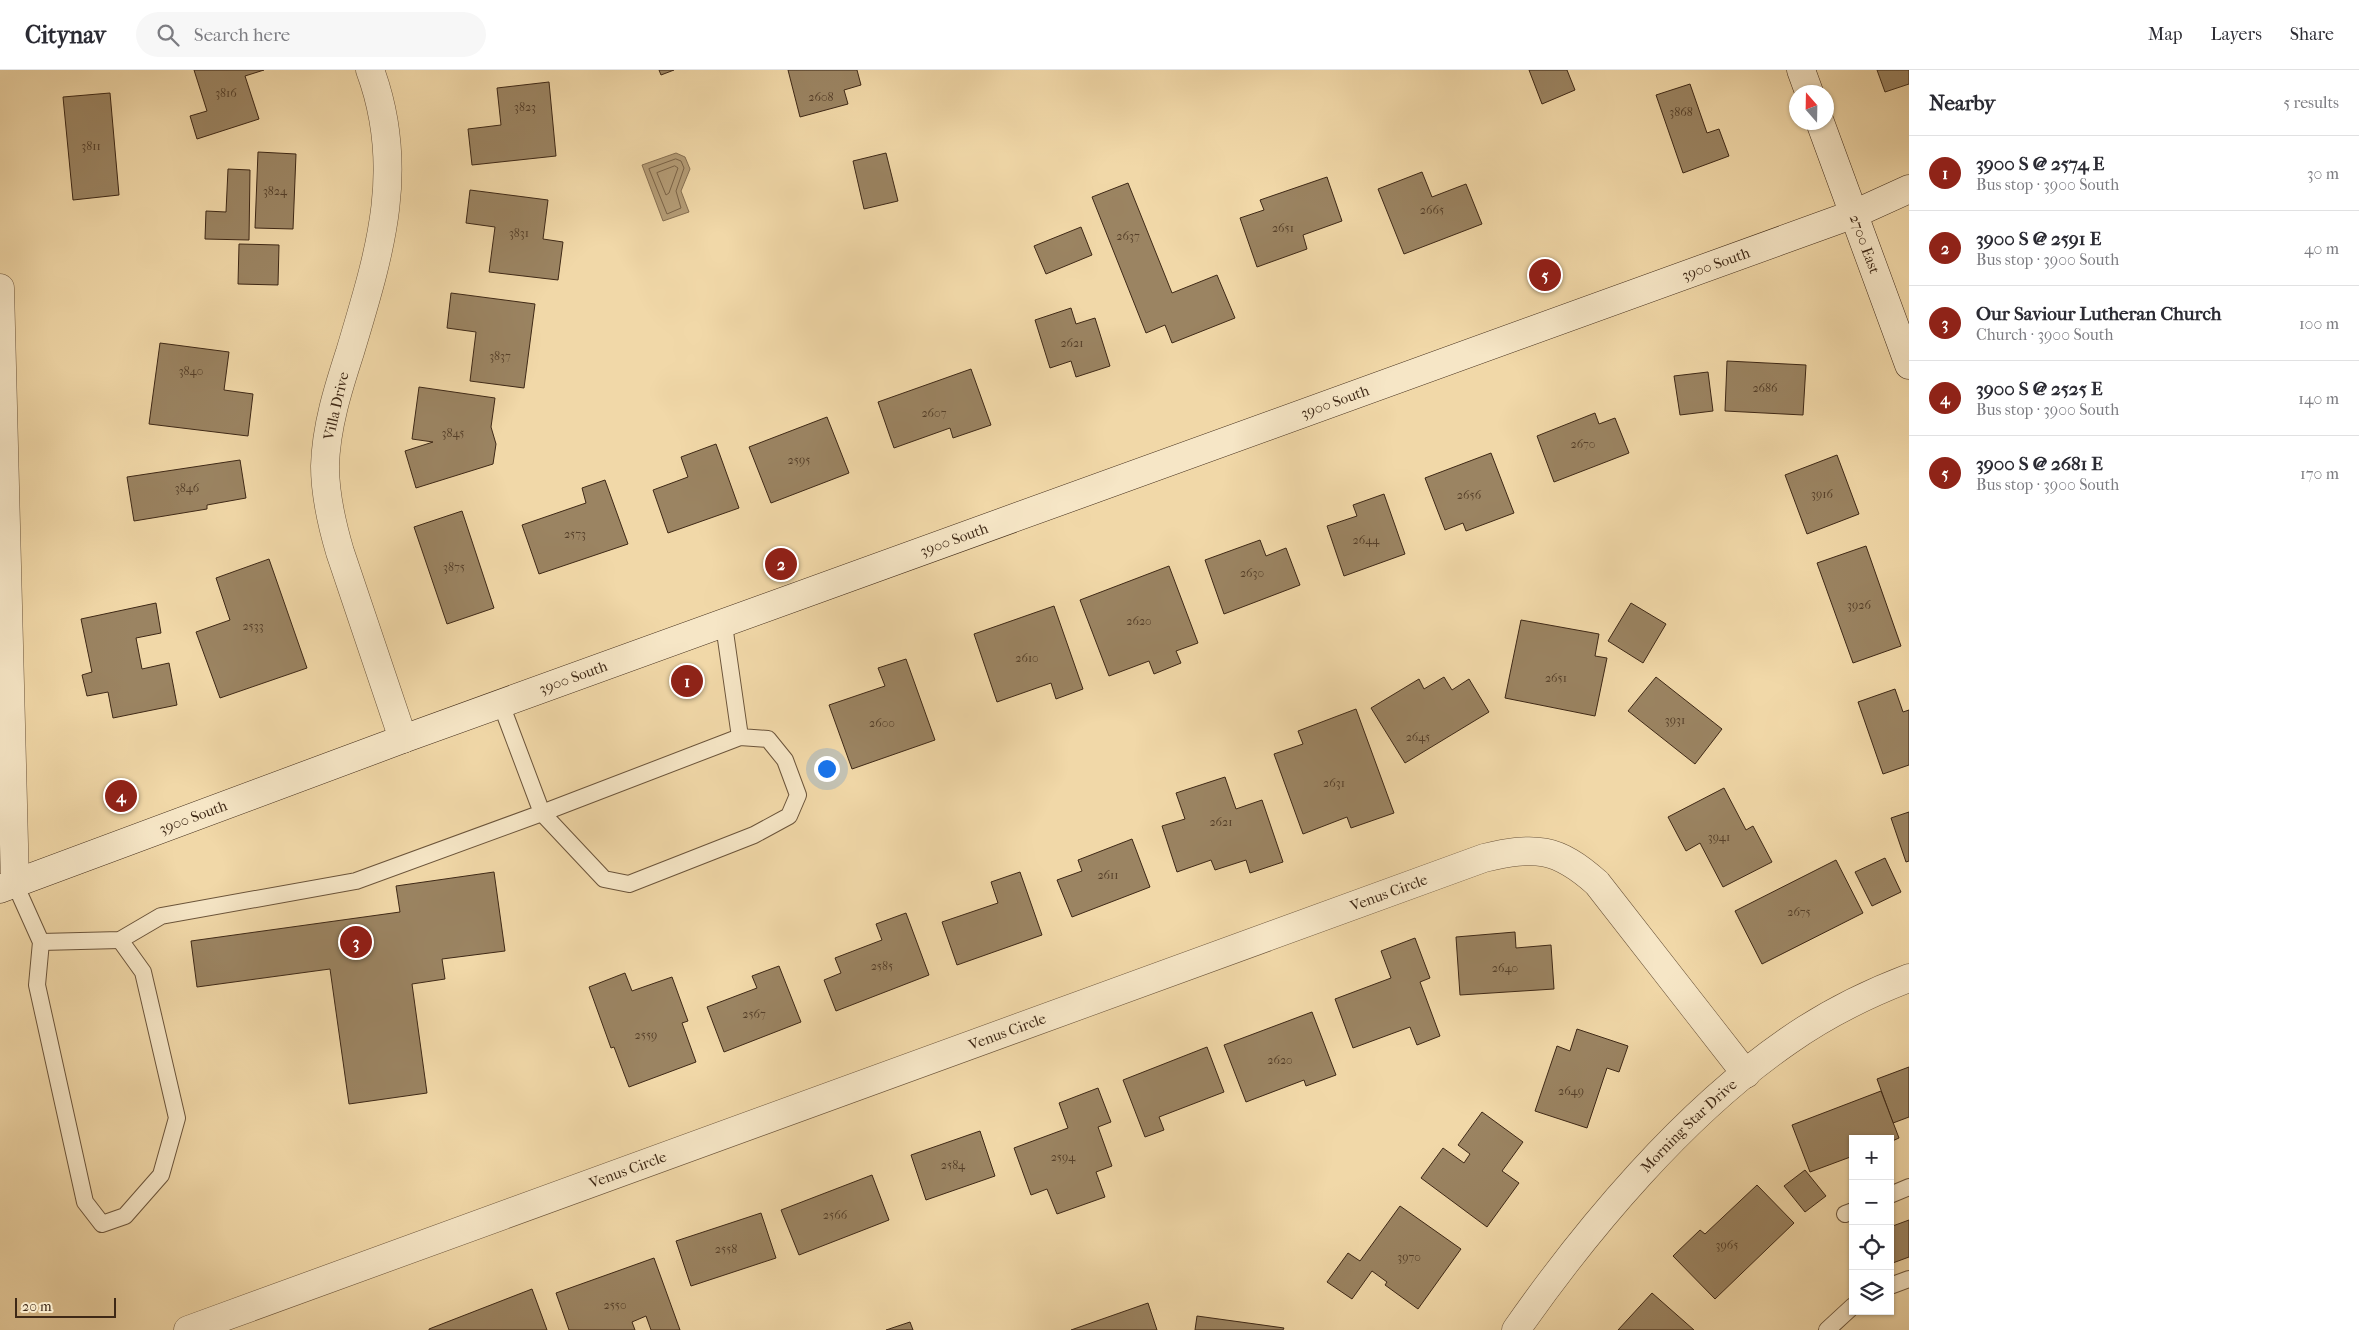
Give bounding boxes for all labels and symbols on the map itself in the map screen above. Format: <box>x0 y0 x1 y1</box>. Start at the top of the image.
north arrow <box>1789 85 1834 130</box>
house number: 3816 <box>215 86 237 100</box>
house number: 2608 <box>808 90 834 104</box>
house number: 3823 <box>514 100 536 114</box>
house number: 3868 <box>1669 105 1693 119</box>
house number: 3811 <box>81 139 101 153</box>
house number: 3824 <box>263 184 288 198</box>
house number: 2665 <box>1420 203 1444 217</box>
street label: 2700 East <box>1846 212 1884 277</box>
house number: 2651 <box>1272 221 1294 235</box>
house number: 3831 <box>509 226 529 240</box>
house number: 2637 <box>1116 229 1140 243</box>
street label: 3900 South <box>1679 243 1753 285</box>
pin: 5 <box>1529 256 1561 294</box>
house number: 2621 <box>1060 336 1084 350</box>
house number: 3837 <box>489 349 511 363</box>
house number: 3840 <box>179 364 203 378</box>
street label: Villa Drive <box>319 370 353 443</box>
street label: 3900 South <box>1298 381 1372 422</box>
house number: 2686 <box>1752 381 1778 395</box>
house number: 2607 <box>921 406 947 420</box>
house number: 3845 <box>442 426 464 440</box>
house number: 2670 <box>1571 437 1595 451</box>
house number: 2595 <box>788 453 810 467</box>
house number: 3846 <box>175 481 200 495</box>
house number: 3916 <box>1811 487 1833 501</box>
house number: 2656 <box>1457 488 1482 502</box>
street label: 3900 South <box>917 519 991 560</box>
house number: 2573 <box>564 527 586 541</box>
house number: 2644 <box>1353 533 1380 547</box>
pin: 2 <box>765 545 797 583</box>
house number: 3875 <box>443 560 465 574</box>
house number: 2630 <box>1240 566 1264 580</box>
house number: 3926 <box>1847 598 1871 612</box>
house number: 2620 <box>1126 614 1152 628</box>
house number: 2533 <box>242 619 264 633</box>
house number: 2610 <box>1015 651 1039 665</box>
street label: 3900 South <box>537 657 610 698</box>
pin: 1 <box>671 662 703 700</box>
house number: 2651 <box>1545 671 1567 685</box>
house number: 3931 <box>1665 713 1685 727</box>
house number: 2600 <box>869 716 895 730</box>
house number: 2645 <box>1406 730 1430 744</box>
your location <box>814 756 840 782</box>
house number: 2631 <box>1323 776 1345 790</box>
pin: 4 <box>105 777 137 815</box>
street label: 3900 South <box>157 796 230 838</box>
house number: 2621 <box>1209 815 1233 829</box>
house number: 3941 <box>1708 830 1730 844</box>
house number: 2611 <box>1097 868 1119 882</box>
street label: Venus Circle <box>1347 870 1430 915</box>
house number: 2675 <box>1787 905 1811 919</box>
pin: 3 <box>340 923 372 961</box>
house number: 2585 <box>871 959 893 973</box>
house number: 2640 <box>1492 961 1518 975</box>
house number: 2567 <box>742 1007 766 1021</box>
street label: Venus Circle <box>965 1009 1049 1054</box>
house number: 2559 <box>635 1028 657 1042</box>
house number: 2620 <box>1267 1053 1293 1067</box>
street label: Morning Star Drive <box>1637 1075 1741 1176</box>
house number: 2649 <box>1558 1084 1584 1098</box>
street label: Venus Circle <box>586 1147 669 1192</box>
house number: 2594 <box>1051 1150 1076 1164</box>
house number: 2584 <box>941 1158 966 1172</box>
house number: 2566 <box>823 1208 848 1222</box>
house number: 3965 <box>1716 1238 1738 1252</box>
house number: 2558 <box>715 1242 737 1256</box>
house number: 3970 <box>1397 1250 1421 1264</box>
scale bar <box>15 1295 116 1318</box>
house number: 2550 <box>603 1298 627 1312</box>

